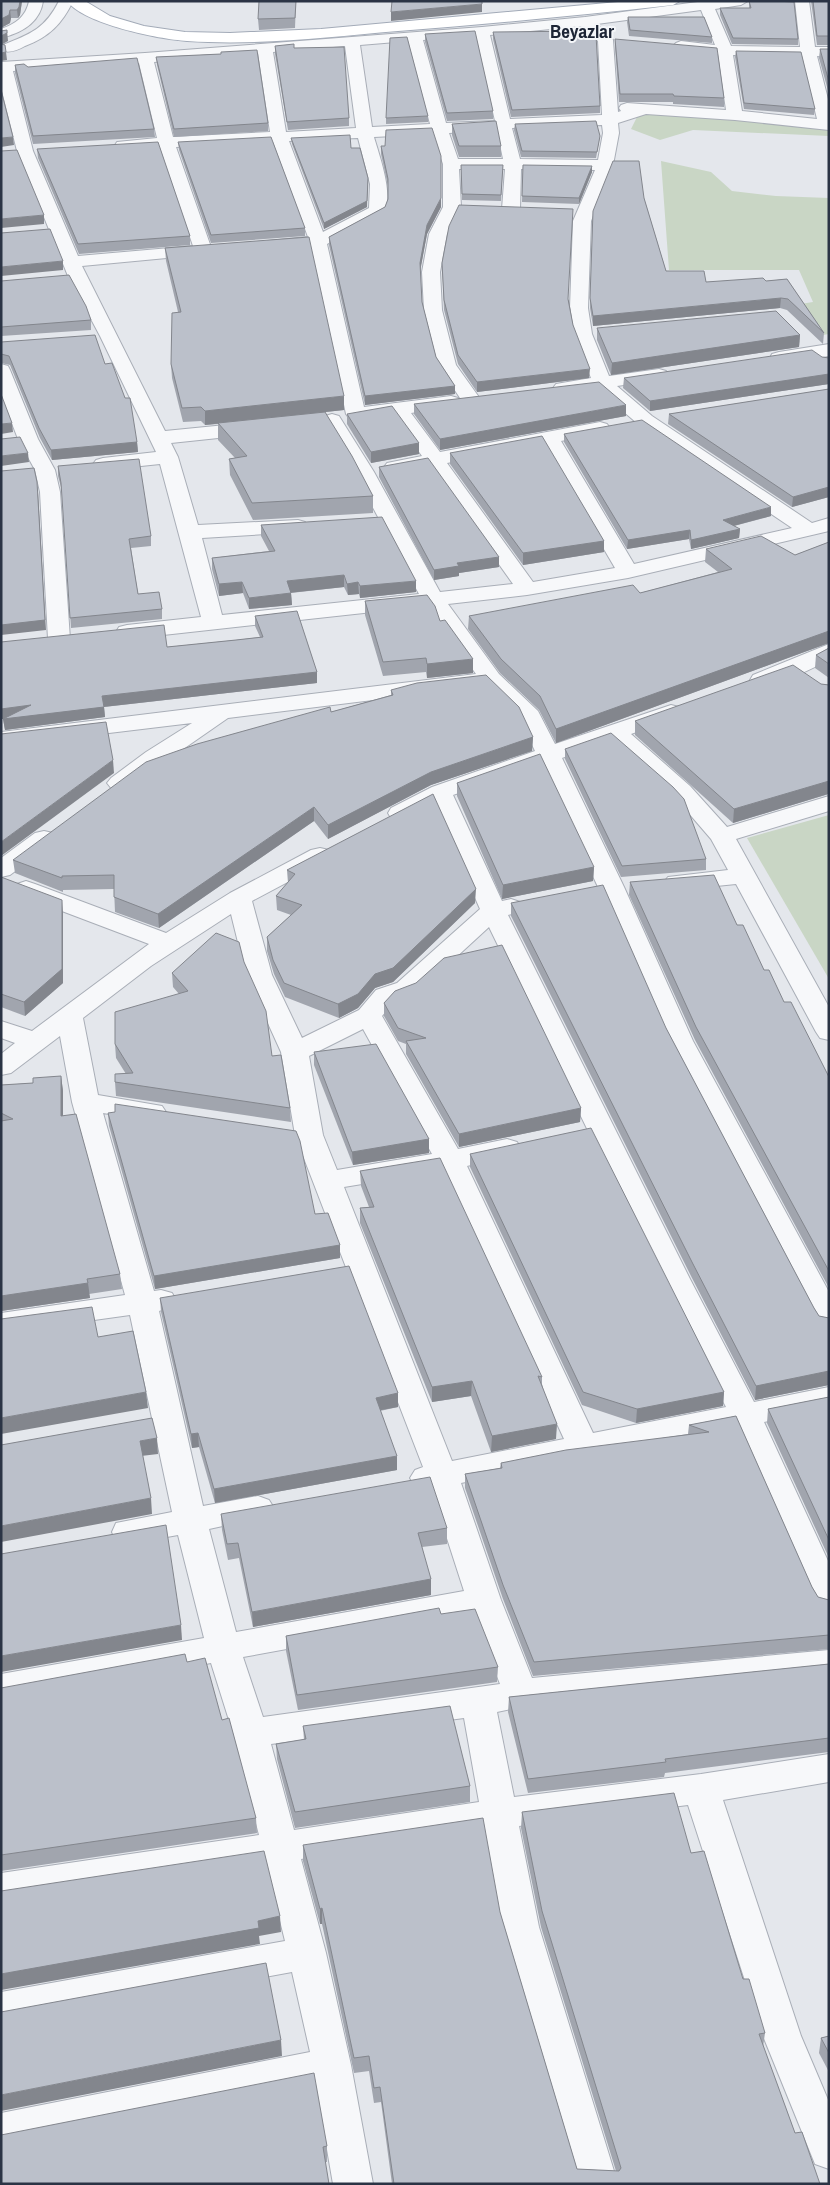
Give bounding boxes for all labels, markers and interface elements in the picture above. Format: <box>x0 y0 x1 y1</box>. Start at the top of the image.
district label: Beyazlar <box>550 18 614 44</box>

